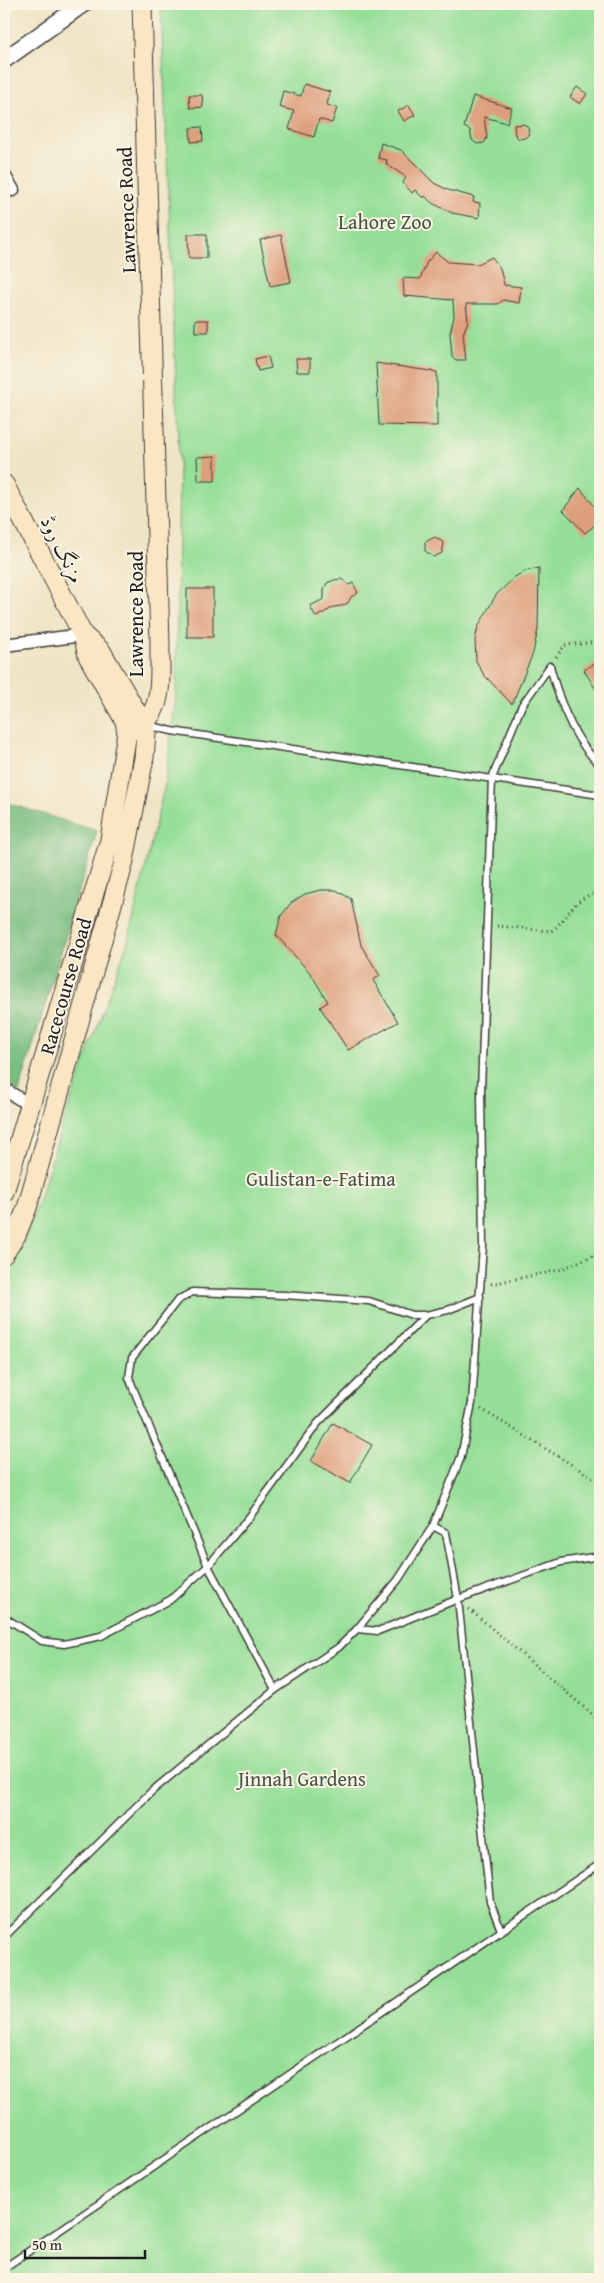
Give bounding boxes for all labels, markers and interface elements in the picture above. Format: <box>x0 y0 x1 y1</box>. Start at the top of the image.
street label: Lawrence Road <box>109 146 143 274</box>
park label: Lahore Zoo <box>338 207 432 236</box>
street label: مزنگ روڈ <box>34 510 92 588</box>
street label: Lawrence Road <box>121 551 150 677</box>
street label: Racecourse Road <box>32 914 98 1058</box>
park label: Gulistan-e-Fatima <box>246 1164 396 1193</box>
park label: Jinnah Gardens <box>235 1764 366 1793</box>
scale bar <box>25 2228 145 2260</box>
text: 50 m <box>32 2234 63 2255</box>

